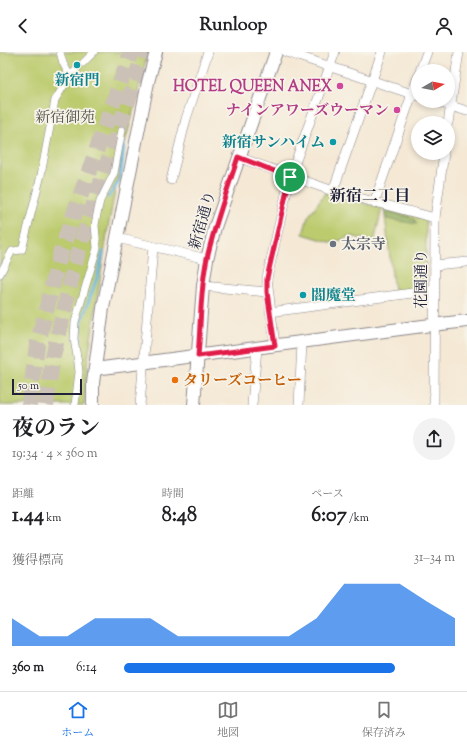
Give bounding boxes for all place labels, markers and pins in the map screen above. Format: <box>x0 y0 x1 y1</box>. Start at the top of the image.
marker: 新宿門 <box>72 60 82 70</box>
place label: 新宿門 <box>54 71 100 92</box>
place label: HOTEL QUEEN ANEX <box>173 77 333 98</box>
marker: HOTEL QUEEN ANEX <box>335 81 345 91</box>
place label: ナインアワーズウーマン <box>226 101 389 122</box>
marker: ナインアワーズウーマン <box>392 105 402 115</box>
place label: 新宿サンハイム <box>222 133 325 154</box>
marker: 新宿サンハイム <box>328 137 338 147</box>
pin <box>273 160 307 194</box>
place label: 太宗寺 <box>341 235 386 256</box>
marker: 太宗寺 <box>328 239 338 249</box>
place label: 閻魔堂 <box>311 286 356 307</box>
marker: 閻魔堂 <box>298 290 308 300</box>
place label: タリーズコーヒー <box>183 371 302 392</box>
marker: タリーズコーヒー <box>170 375 180 385</box>

